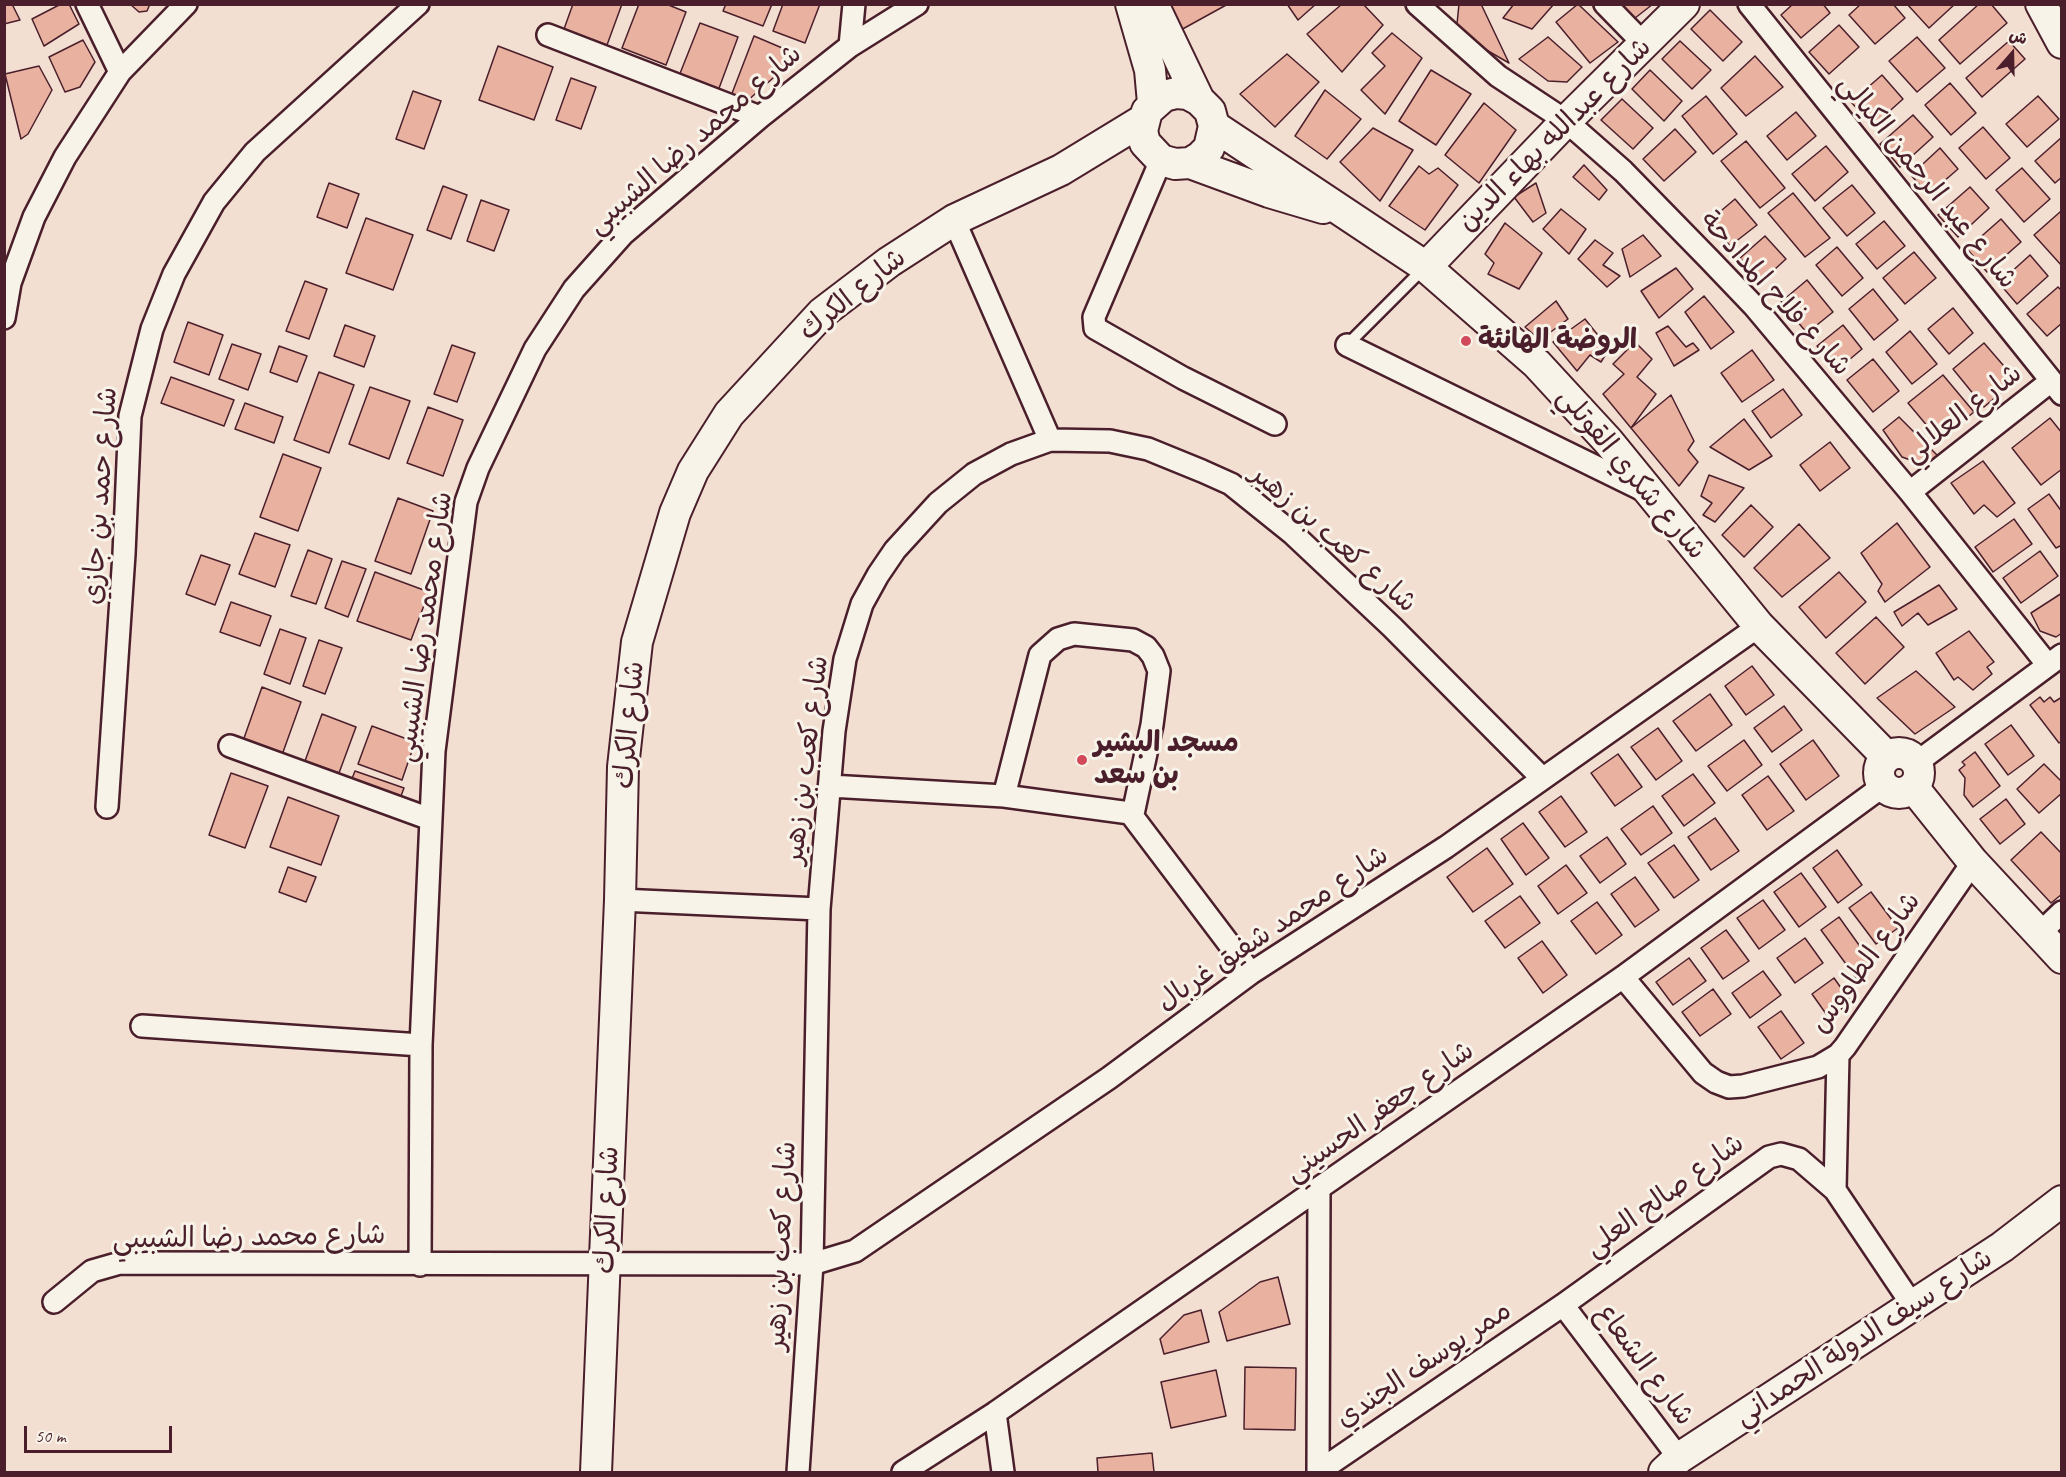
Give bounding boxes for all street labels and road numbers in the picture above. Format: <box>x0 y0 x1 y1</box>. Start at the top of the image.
street label: شارع عبدالله بهاء الدين <box>1451 31 1659 239</box>
street label: شارع محمد رضا الشبيبي <box>581 38 809 242</box>
street label: شارع عبد الرحمن الكيالي <box>1830 68 2024 296</box>
street label: شارع فلاح المدادحة <box>1692 205 1858 383</box>
street label: شارع الكرك <box>793 242 913 348</box>
street label: شارع العلالي <box>1897 357 2029 471</box>
street label: شارع شكري القوتلي <box>1549 381 1713 567</box>
street label: شارع حمد بن جازي <box>77 386 125 606</box>
street label: شارع كعب بن زهير <box>1243 458 1423 620</box>
street label: شارع محمد رضا الشبيبي <box>389 489 461 765</box>
street label: شارع كعب بن زهير <box>778 654 836 866</box>
street label: شارع الكرك <box>608 660 652 790</box>
street label: شارع محمد شفيق غربال <box>1151 839 1395 1019</box>
street label: شارع الطاووس <box>1804 886 1928 1040</box>
street label: شارع جعفر الحسيني <box>1279 1034 1481 1190</box>
street label: شارع صالح العلي <box>1579 1127 1751 1265</box>
street label: شارع كعب بن زهير <box>760 1140 804 1352</box>
street label: شارع الكرك <box>589 1145 627 1275</box>
street label: شارع محمد رضا الشبيبي <box>112 1219 386 1257</box>
street label: شارع سيف الدولة الحمداني <box>1729 1242 1999 1434</box>
street label: ممر يوسف الجندي <box>1330 1294 1518 1436</box>
street label: شارع الشعاع <box>1587 1297 1701 1433</box>

